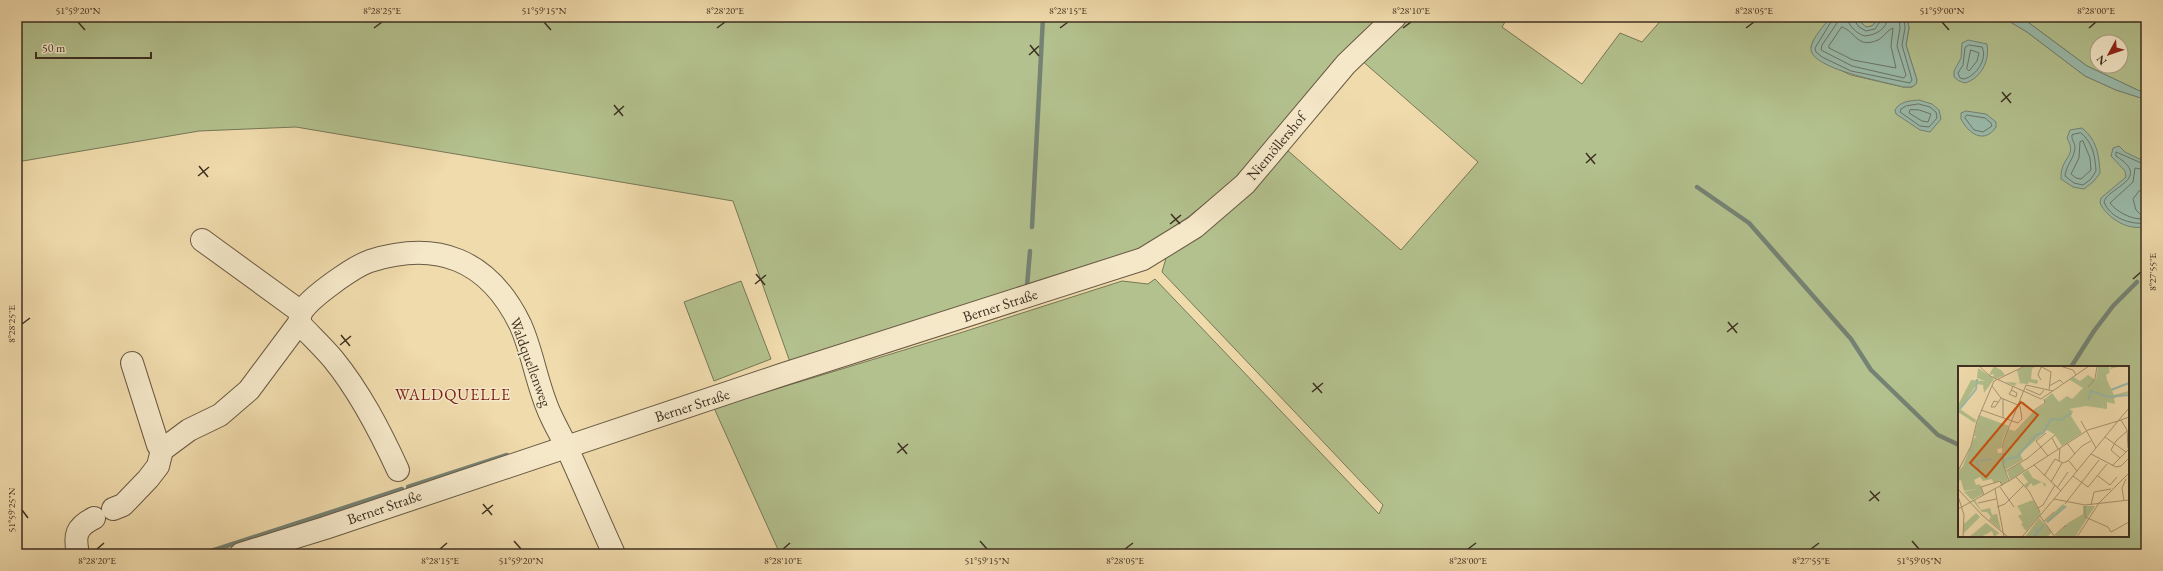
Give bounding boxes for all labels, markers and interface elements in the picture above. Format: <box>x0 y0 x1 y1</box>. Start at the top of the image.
text: 51°59'20"N <box>56 4 101 17</box>
text: 8°28'25"E <box>363 4 401 17</box>
text: 51°59'15"N <box>522 4 567 17</box>
text: 8°28'20"E <box>706 4 744 17</box>
text: 8°28'15"E <box>1049 4 1087 17</box>
text: 8°28'10"E <box>1392 4 1430 17</box>
text: 8°28'05"E <box>1735 4 1773 17</box>
text: 51°59'00"N <box>1920 4 1965 17</box>
text: 8°28'00"E <box>2077 4 2115 17</box>
scale bar <box>36 34 151 60</box>
north arrow <box>2089 34 2129 74</box>
text: 50 m <box>42 40 66 56</box>
text: N <box>2093 52 2110 68</box>
street label: Niemöllershof <box>1242 106 1311 184</box>
text: 8°27'55"E <box>2146 253 2159 291</box>
street label: Berner Straße <box>960 284 1040 326</box>
text: 8°28'25"E <box>5 305 18 343</box>
street label: Waldquellenweg <box>506 315 556 410</box>
inset map <box>1958 366 2129 537</box>
district label: WALDQUELLE <box>395 384 511 405</box>
street label: Berner Straße <box>652 384 732 426</box>
street label: Berner Straße <box>344 485 424 529</box>
text: 51°59'25"N <box>5 487 18 532</box>
text: 8°28'20"E <box>78 554 116 567</box>
text: 8°28'15"E <box>421 554 459 567</box>
text: 51°59'20"N <box>499 554 544 567</box>
text: 8°28'10"E <box>764 554 802 567</box>
text: 51°59'15"N <box>965 554 1010 567</box>
text: 8°28'05"E <box>1106 554 1144 567</box>
text: 8°28'00"E <box>1449 554 1487 567</box>
text: 8°27'55"E <box>1792 554 1830 567</box>
text: 51°59'05"N <box>1897 554 1942 567</box>

